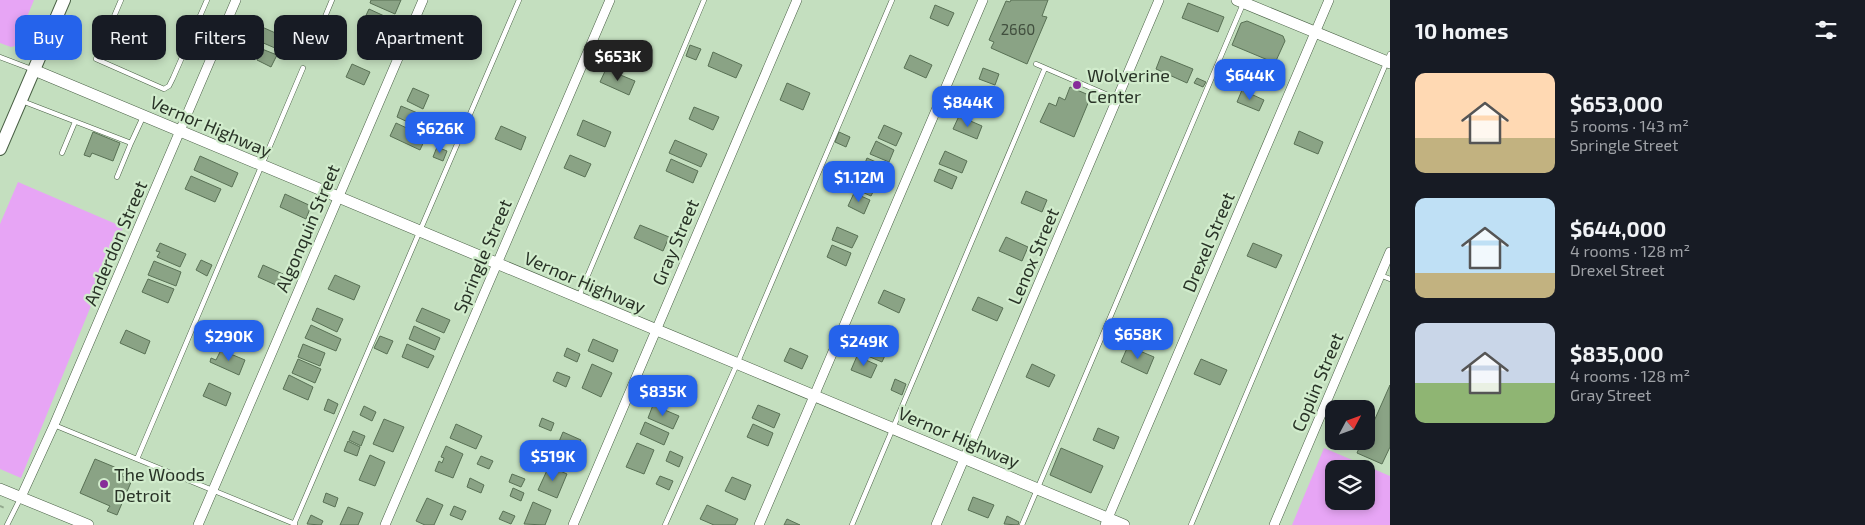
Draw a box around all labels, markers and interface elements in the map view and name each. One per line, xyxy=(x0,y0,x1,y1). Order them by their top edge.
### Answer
chip: Buy xyxy=(15,15,82,60)
chip: Rent xyxy=(92,15,166,60)
chip: Filters xyxy=(176,15,264,60)
chip: New xyxy=(274,15,347,60)
chip: Apartment xyxy=(357,15,482,60)
icon: filters xyxy=(1812,16,1840,44)
text: 10 homes xyxy=(1415,18,1508,43)
house number: 2660 xyxy=(1001,20,1035,38)
pin: $653K xyxy=(583,39,653,82)
text: $653K xyxy=(595,46,641,65)
pin: $644K xyxy=(1215,58,1285,101)
place label: Wolverine Center xyxy=(1087,64,1170,107)
text: $644K xyxy=(1225,65,1275,84)
marker: Wolverine Center xyxy=(1071,79,1083,91)
pin: $844K xyxy=(933,86,1003,128)
street label: Vernor Highway xyxy=(147,91,276,162)
text: $653,000 xyxy=(1570,91,1663,116)
text: $844K xyxy=(943,92,993,111)
icon: home xyxy=(1455,93,1515,153)
pin: $626K xyxy=(405,112,475,154)
text: 5 rooms · 143 m² xyxy=(1570,116,1689,135)
text: $626K xyxy=(416,118,464,137)
text: Springle Street xyxy=(1570,135,1678,154)
pin: $1.12M xyxy=(818,160,900,203)
street label: Algonquin Street xyxy=(270,161,344,295)
text: $1.12M xyxy=(834,167,884,186)
street label: Anderdon Street xyxy=(79,177,151,309)
street label: Drexel Street xyxy=(1177,189,1239,295)
street label: Gray Street xyxy=(647,195,703,288)
street label: Springle Street xyxy=(448,196,516,316)
street label: Lenox Street xyxy=(1003,204,1063,308)
text: $644,000 xyxy=(1570,216,1666,241)
icon: home xyxy=(1455,218,1515,278)
text: 4 rooms · 128 m² xyxy=(1570,241,1690,260)
street label: Vernor Highway xyxy=(521,247,650,318)
text: Drexel Street xyxy=(1570,260,1665,279)
pin: $658K xyxy=(1103,318,1173,360)
pin: $290K xyxy=(194,320,264,362)
pin: $249K xyxy=(829,324,899,367)
text: $658K xyxy=(1114,324,1162,343)
text: $290K xyxy=(205,326,253,345)
street label: Coplin Street xyxy=(1286,329,1348,435)
text: $249K xyxy=(840,331,888,350)
text: $835,000 xyxy=(1570,341,1664,366)
icon: home xyxy=(1455,343,1515,403)
text: 4 rooms · 128 m² xyxy=(1570,366,1690,385)
pin: $835K xyxy=(628,374,698,417)
text: $835K xyxy=(639,381,687,400)
text: Gray Street xyxy=(1570,385,1651,404)
north arrow xyxy=(1325,400,1375,450)
map controls xyxy=(1325,400,1375,510)
street label: Vernor Highway xyxy=(895,402,1024,473)
pin: $519K xyxy=(518,440,588,482)
text: $519K xyxy=(531,446,575,465)
button: layers xyxy=(1325,460,1375,510)
place label: The Woods Detroit xyxy=(114,463,205,506)
marker: The Woods Detroit xyxy=(98,478,110,490)

